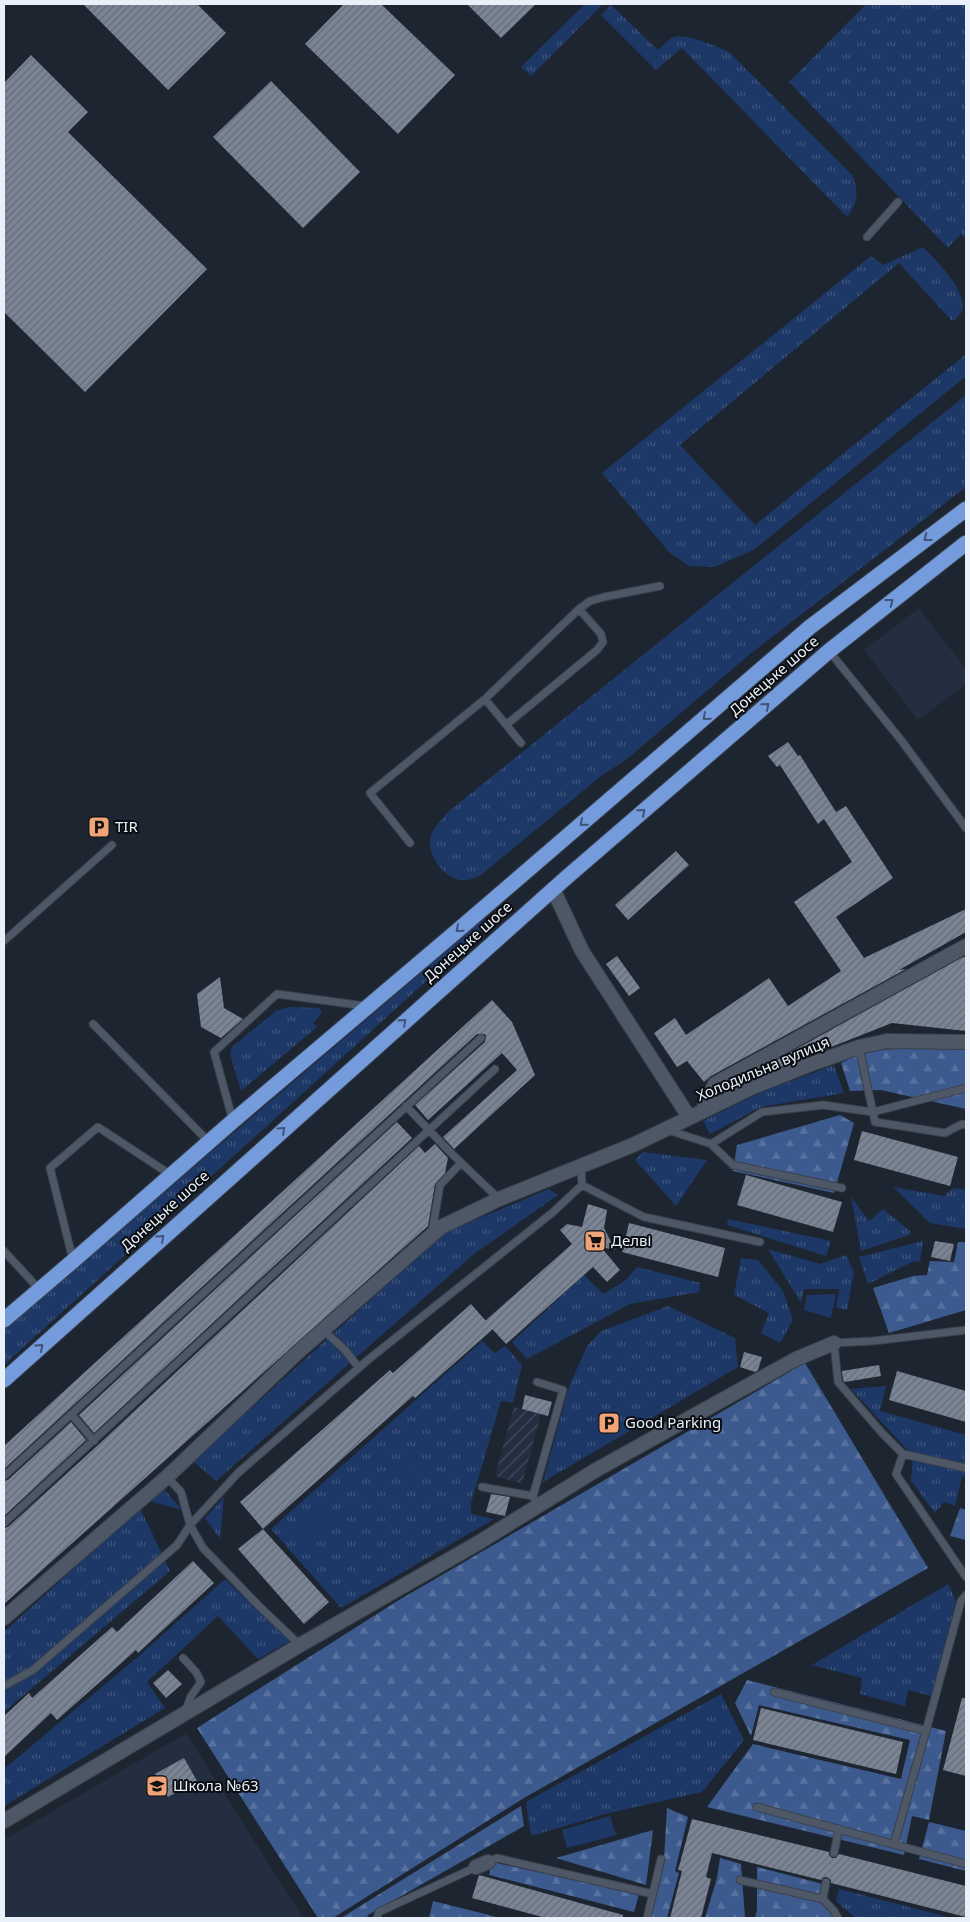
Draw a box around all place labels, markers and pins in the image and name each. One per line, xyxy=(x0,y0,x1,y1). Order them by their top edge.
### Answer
parking icon: TIR xyxy=(87,815,111,839)
place label: TIR xyxy=(115,816,138,836)
supermarket icon: Делві xyxy=(583,1229,607,1253)
place label: Делві xyxy=(611,1230,651,1250)
parking icon: Good Parking xyxy=(597,1411,621,1435)
place label: Good Parking xyxy=(625,1412,721,1432)
school or university icon: Школа №63 xyxy=(145,1774,169,1798)
place label: Школа №63 xyxy=(173,1775,259,1795)

